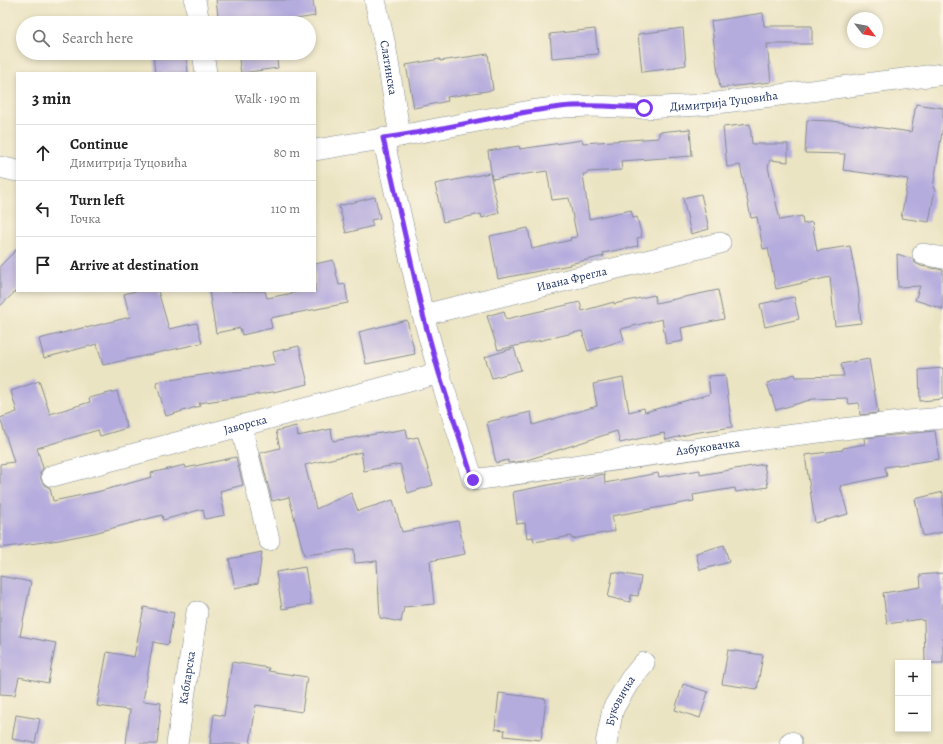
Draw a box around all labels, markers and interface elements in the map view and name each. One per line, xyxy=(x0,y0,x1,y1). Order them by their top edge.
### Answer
north arrow xyxy=(847,12,883,48)
search box xyxy=(16,16,316,60)
icon: search xyxy=(30,27,52,49)
text: Search here xyxy=(62,28,133,48)
street label: Слатинска xyxy=(376,39,401,97)
text: 3 min xyxy=(32,87,71,110)
street label: Димитрија Туцовића xyxy=(670,87,779,115)
text: Walk · 190 m xyxy=(235,90,300,107)
route start xyxy=(635,99,653,117)
text: Continue xyxy=(70,134,128,154)
icon: ahead xyxy=(32,142,54,164)
text: 80 m xyxy=(273,144,300,161)
text: Димитрија Туцовића xyxy=(70,154,187,171)
text: Turn left xyxy=(70,190,125,210)
icon: left xyxy=(32,198,54,220)
text: 110 m xyxy=(271,200,300,217)
text: Гочка xyxy=(70,210,101,227)
icon: arrive xyxy=(32,254,54,276)
text: Arrive at destination xyxy=(70,255,199,275)
street label: Ивана Фрегла xyxy=(535,263,609,295)
street label: Јаворска xyxy=(222,411,269,438)
street label: Азбуковачка xyxy=(674,434,741,459)
route end xyxy=(464,471,482,489)
street label: Кабларска xyxy=(175,649,199,706)
map controls xyxy=(895,660,931,732)
button: + xyxy=(895,660,931,696)
street label: Буковичка xyxy=(602,671,639,727)
button: − xyxy=(895,696,931,732)

